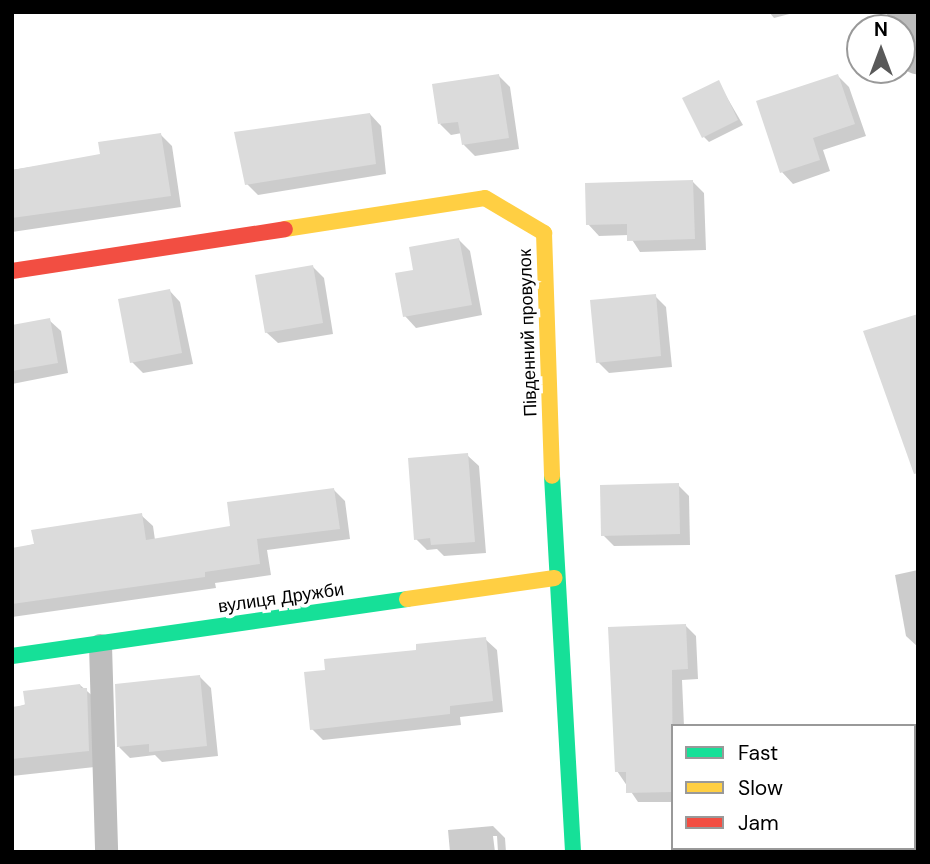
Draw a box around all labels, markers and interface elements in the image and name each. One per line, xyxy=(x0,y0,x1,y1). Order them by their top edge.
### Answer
north arrow xyxy=(846,14,916,84)
text: N xyxy=(874,17,888,42)
street label: Південний провулок xyxy=(514,249,542,417)
street label: вулиця Дружби xyxy=(217,578,345,618)
legend xyxy=(671,724,916,850)
text: Fast xyxy=(738,739,778,767)
text: Slow xyxy=(738,774,783,802)
text: Jam xyxy=(738,809,779,837)

